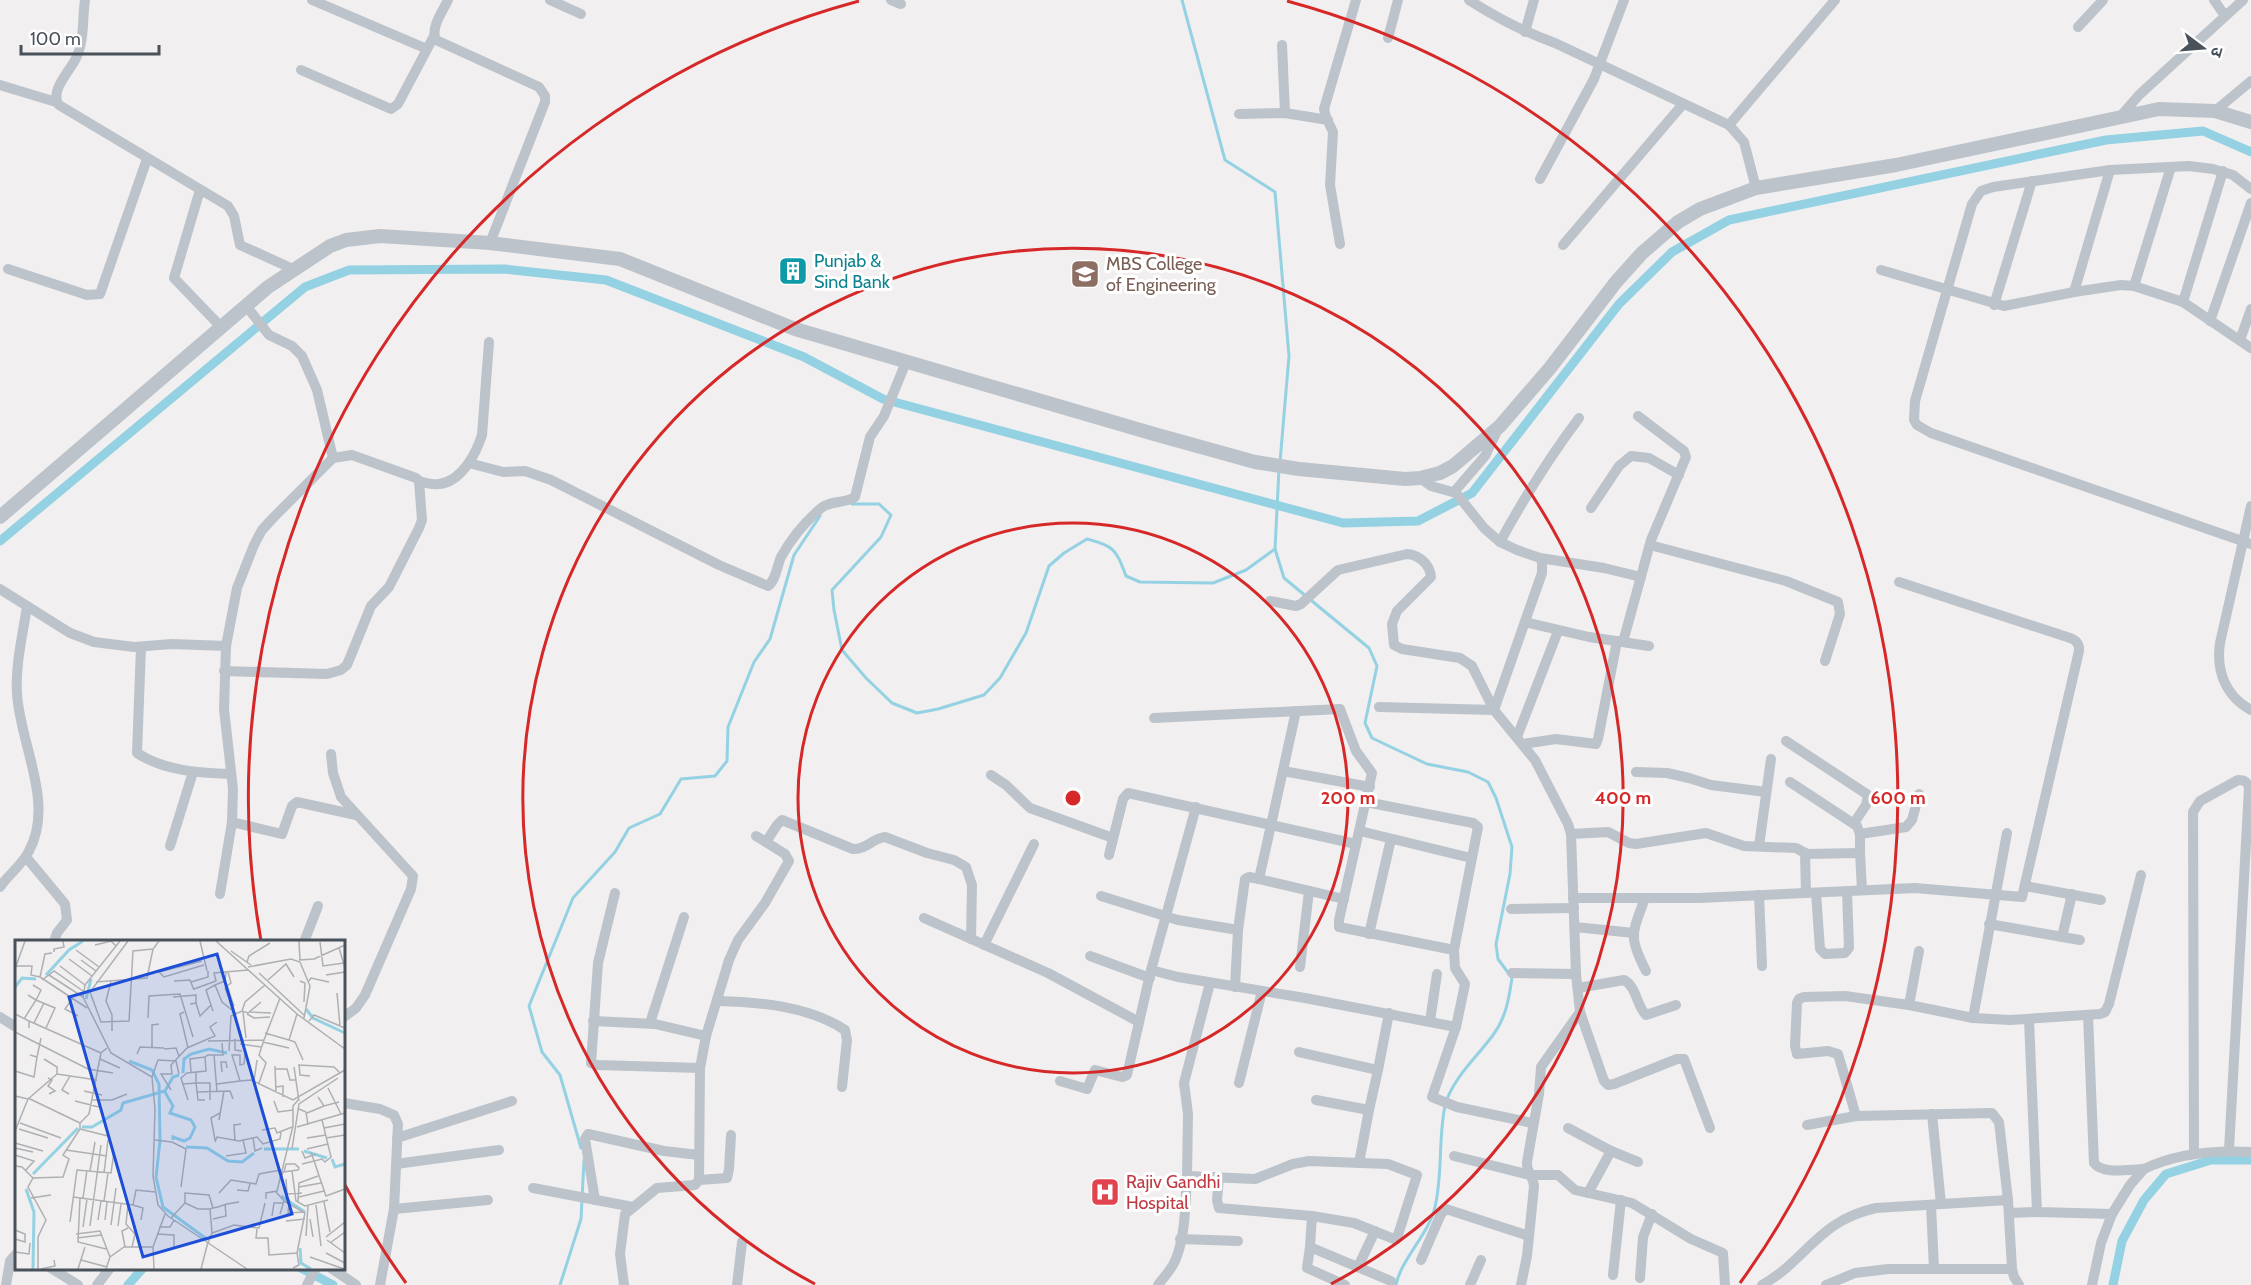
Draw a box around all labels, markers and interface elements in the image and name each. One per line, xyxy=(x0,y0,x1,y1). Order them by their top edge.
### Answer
scale bar xyxy=(21,18,159,56)
north arrow xyxy=(2173,18,2233,78)
text: 100 m xyxy=(30,28,81,50)
text: उ xyxy=(2206,45,2227,60)
place label: Punjab & Sind Bank xyxy=(814,250,891,293)
place label: MBS College of Engineering xyxy=(1106,253,1217,296)
building icon: Punjab & Sind Bank xyxy=(777,255,809,287)
school or university icon: MBS College of Engineering xyxy=(1069,258,1101,290)
text: 200 m xyxy=(1321,787,1375,809)
text: 400 m xyxy=(1595,787,1651,809)
text: 600 m xyxy=(1870,787,1926,809)
centre of rings xyxy=(1063,788,1083,808)
inset map xyxy=(15,940,345,1270)
place label: Rajiv Gandhi Hospital xyxy=(1126,1171,1220,1214)
hospital icon: Rajiv Gandhi Hospital xyxy=(1089,1176,1121,1208)

